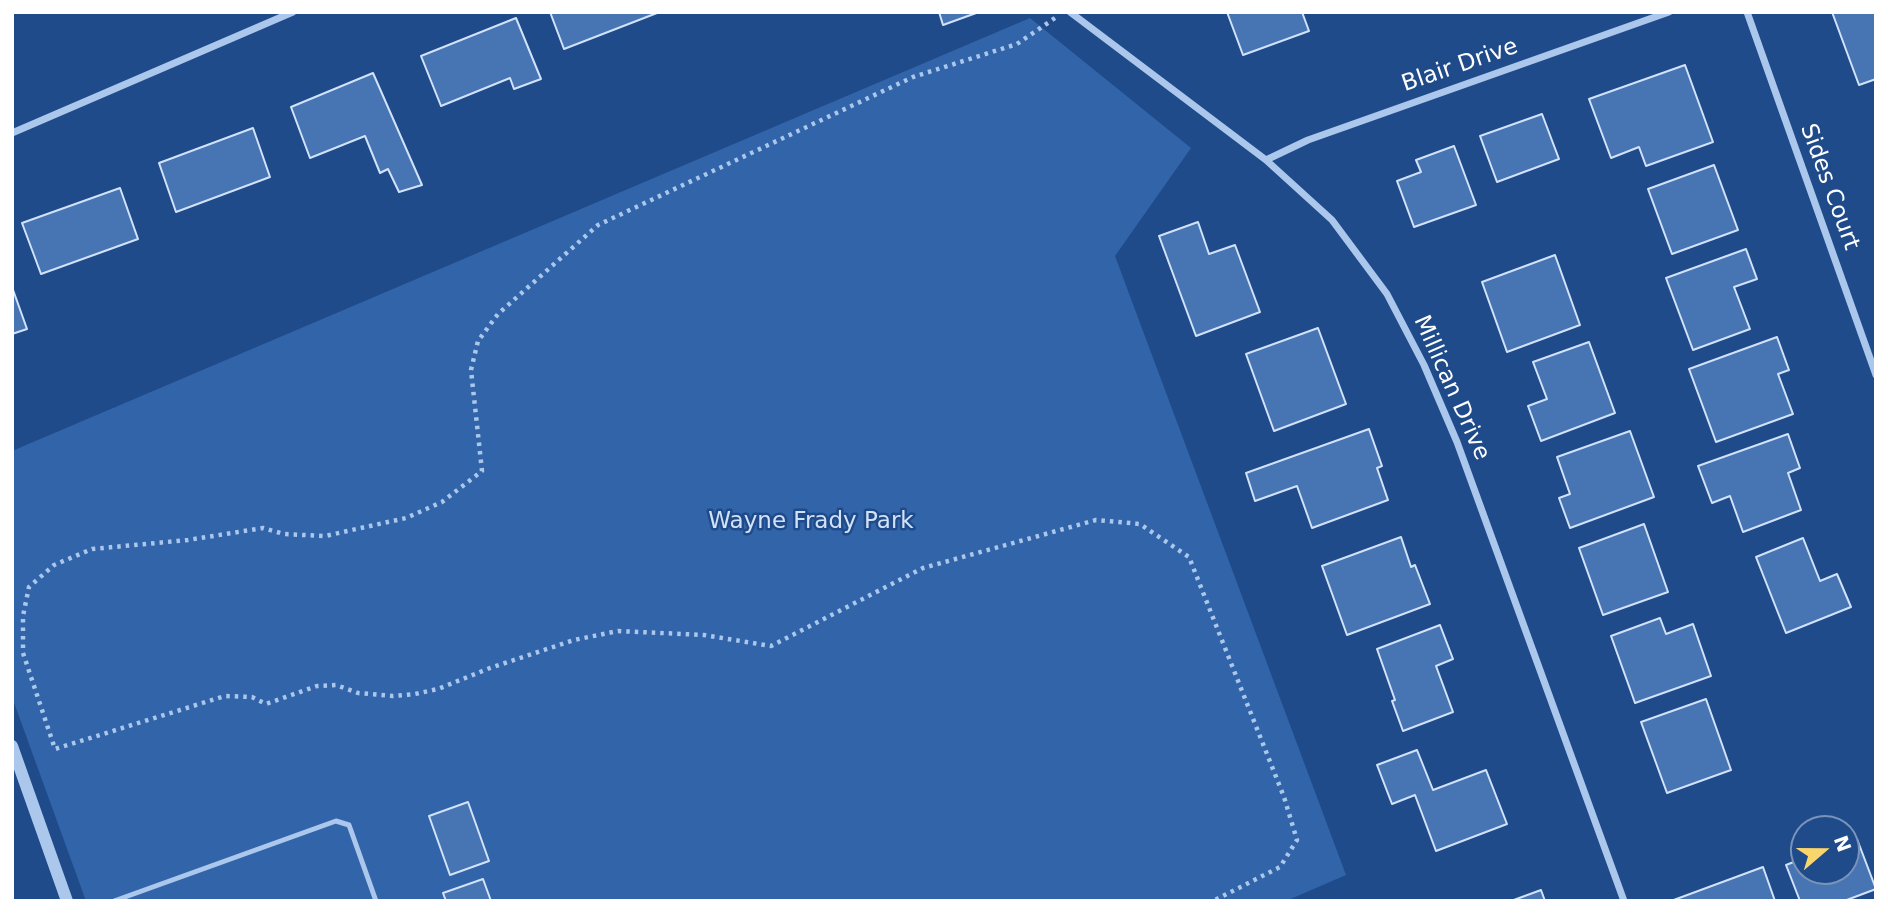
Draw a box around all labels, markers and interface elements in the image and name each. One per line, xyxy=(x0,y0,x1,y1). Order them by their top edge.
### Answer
street label: Blair Drive xyxy=(1398,33,1522,99)
street label: Sides Court xyxy=(1793,120,1865,254)
street label: Millican Drive xyxy=(1407,311,1495,465)
park label: Wayne Frady Park xyxy=(708,508,914,536)
north arrow xyxy=(1790,815,1860,885)
text: N xyxy=(1830,832,1856,855)

